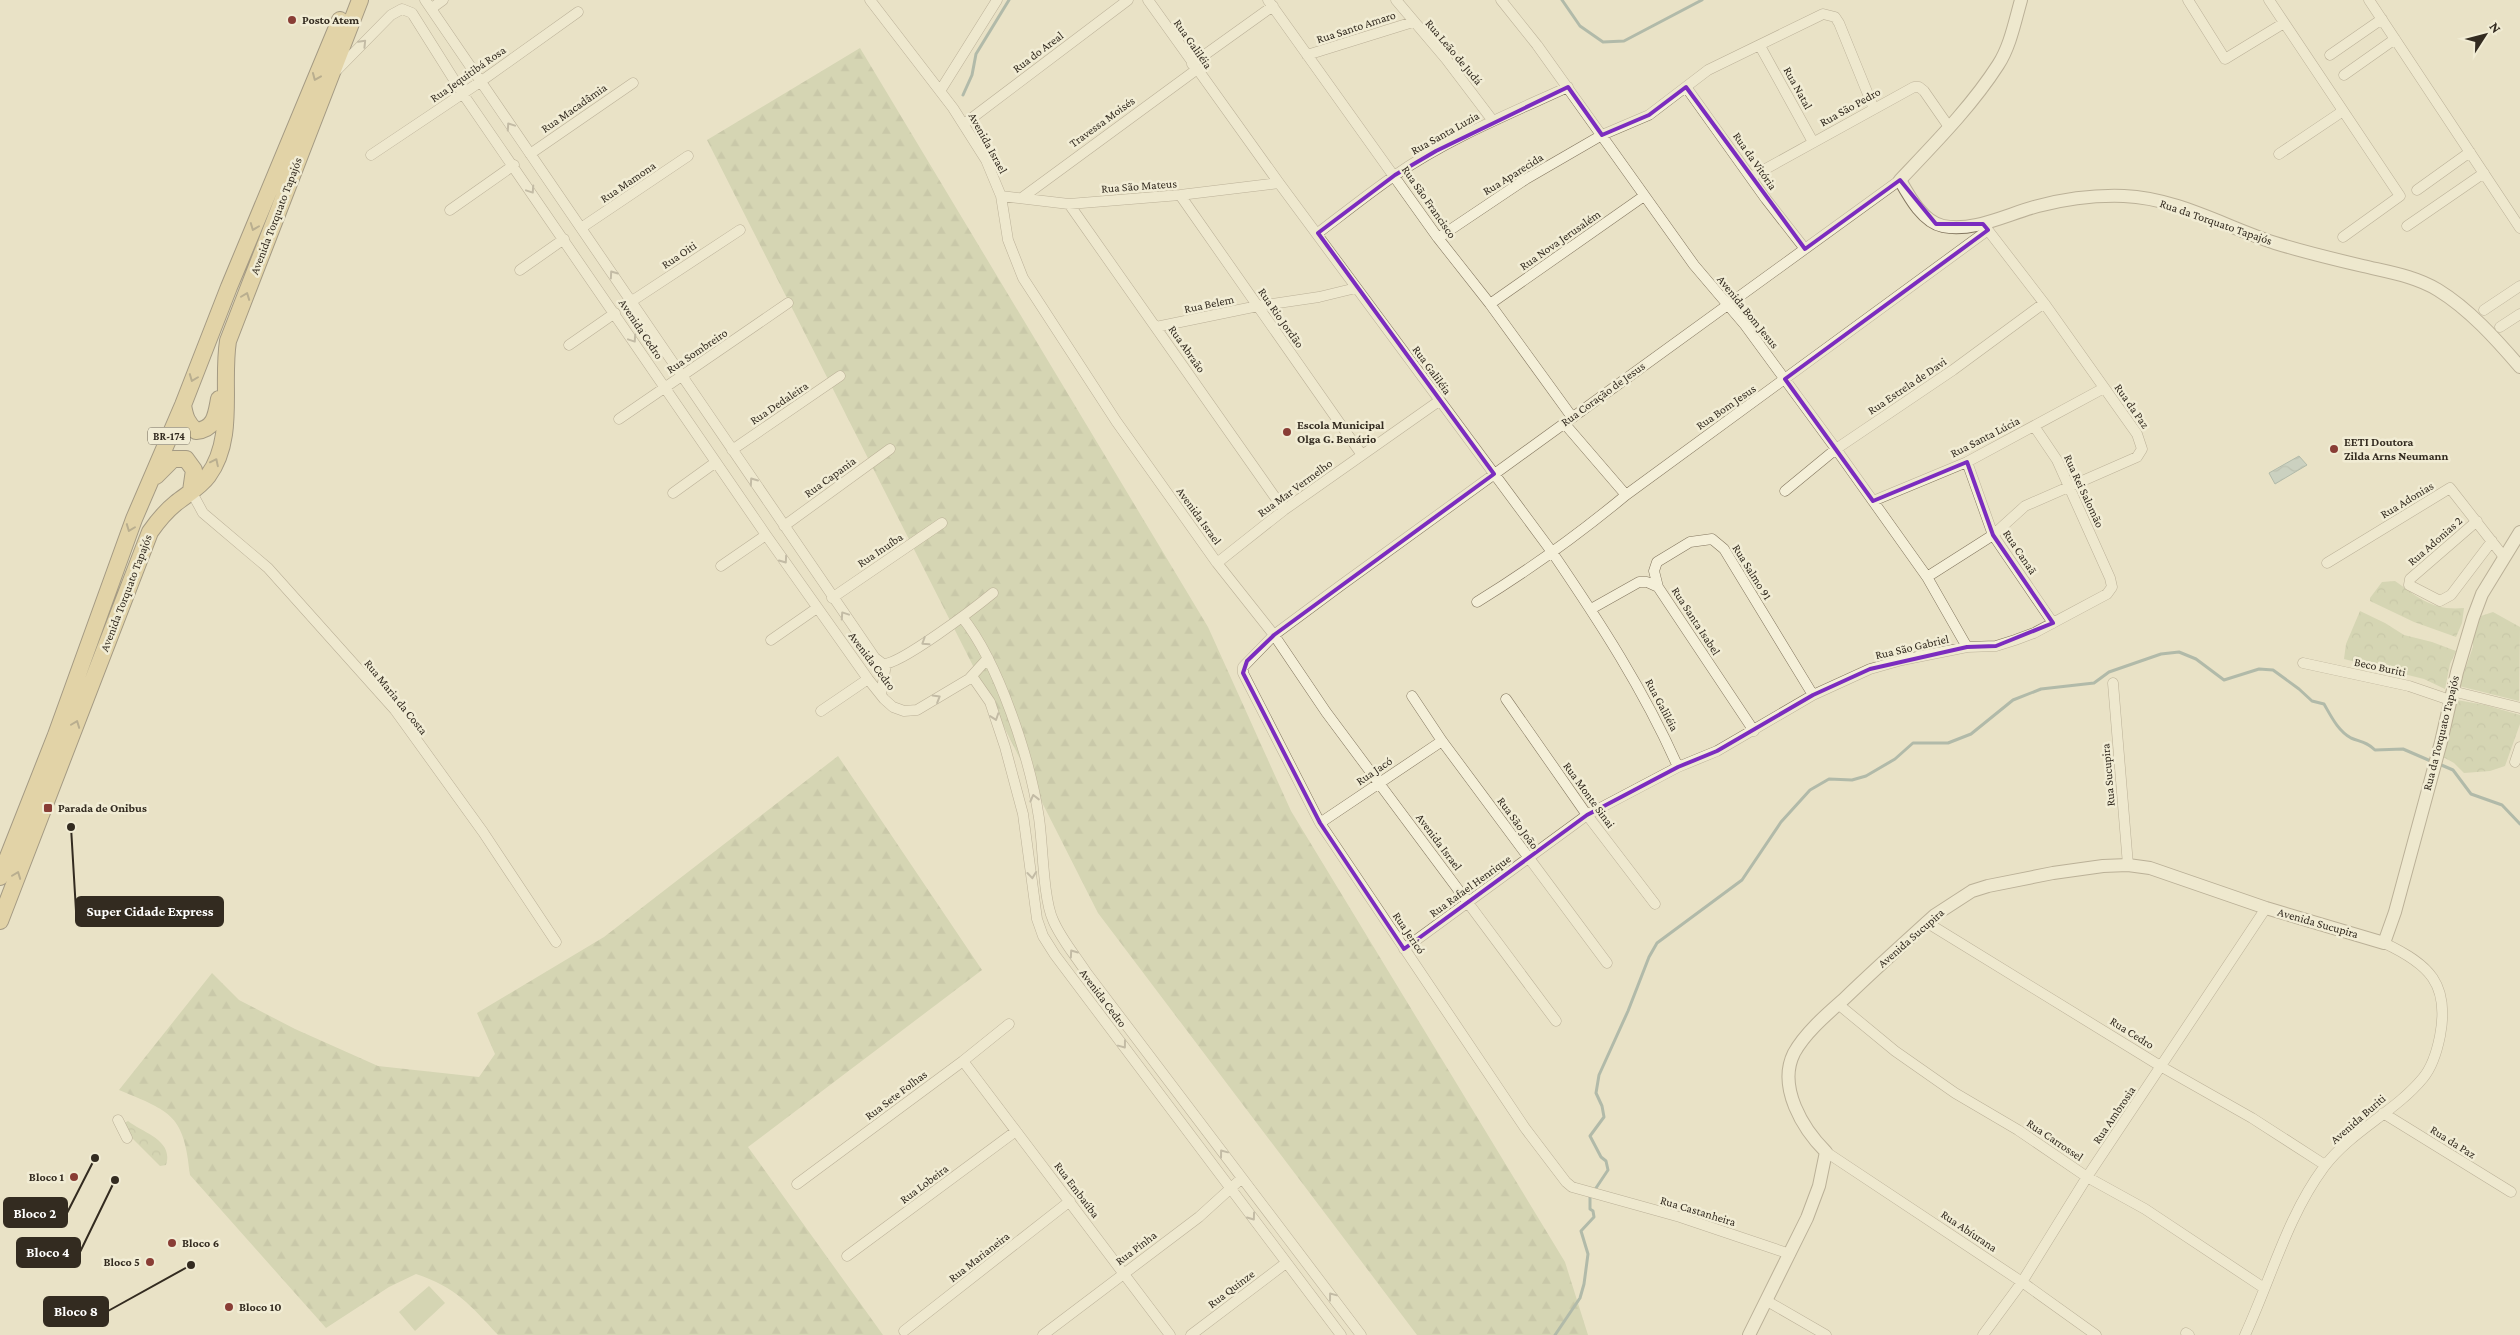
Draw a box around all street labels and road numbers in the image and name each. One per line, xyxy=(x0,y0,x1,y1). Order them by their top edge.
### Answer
street label: Rua Santo Amaro xyxy=(1315,8,1397,46)
street label: Rua Leão de Judá xyxy=(1422,16,1486,88)
street label: Rua Galiléia xyxy=(1171,17,1215,72)
street label: Rua do Areal xyxy=(1010,28,1066,76)
street label: Rua Jequitibá Rosa xyxy=(428,43,509,105)
street label: Rua Natal xyxy=(1781,64,1815,112)
street label: Rua Macadâmia xyxy=(538,80,610,136)
street label: Rua São Pedro xyxy=(1817,85,1883,129)
street label: Travessa Moisés xyxy=(1066,93,1138,151)
street label: Rua Santa Luzia xyxy=(1408,108,1482,158)
street label: Avenida Israel xyxy=(966,110,1010,176)
street label: Rua da Vitória xyxy=(1730,129,1780,193)
street label: Rua Aparecida xyxy=(1480,150,1546,198)
street label: Avenida Torquato Tapajós xyxy=(247,155,305,276)
street label: Rua Mamona xyxy=(598,158,659,206)
street label: Rua São Francisco xyxy=(1399,163,1459,241)
street label: Rua São Mateus xyxy=(1101,176,1178,196)
street label: Rua da Torquato Tapajós xyxy=(2158,196,2274,248)
street label: Rua Nova Jerusalém xyxy=(1517,207,1603,273)
street label: Rua Oiti xyxy=(659,238,699,272)
street label: Avenida Bom Jesus xyxy=(1714,273,1782,352)
street label: Rua Rio Jordão xyxy=(1255,285,1307,351)
street label: Rua Belem xyxy=(1183,292,1236,316)
street label: Avenida Cedro xyxy=(616,296,666,362)
street label: Rua Abraão xyxy=(1166,323,1208,375)
street label: Rua Sombreiro xyxy=(664,325,730,376)
street label: Rua Galiléia xyxy=(1410,343,1455,398)
street label: Rua Estrela de Davi xyxy=(1865,354,1949,418)
street label: Rua Coração de Jesus xyxy=(1558,359,1648,429)
street label: Rua Dedaleira xyxy=(747,378,811,428)
street label: Rua Bom Jesus xyxy=(1693,381,1759,433)
street label: Rua da Paz xyxy=(2112,381,2152,431)
street label: Rua Santa Lúcia xyxy=(1948,413,2022,460)
road number: BR-174 xyxy=(148,428,190,444)
street label: Rua Rei Salomão xyxy=(2061,452,2107,530)
street label: Rua Capania xyxy=(802,453,859,500)
street label: Rua Mar Vermelho xyxy=(1255,456,1335,520)
street label: Rua Adonias xyxy=(2378,479,2436,521)
street label: Avenida Israel xyxy=(1174,485,1224,547)
street label: Rua Adonias 2 xyxy=(2405,513,2465,568)
street label: Rua Canaã xyxy=(2000,527,2040,577)
street label: Rua Inuíba xyxy=(855,529,906,570)
street label: Avenida Torquato Tapajós xyxy=(97,532,155,653)
street label: Rua Salmo 91 xyxy=(1729,542,1775,602)
street label: Rua Santa Isabel xyxy=(1669,584,1723,658)
street label: Avenida Cedro xyxy=(845,629,899,693)
street label: Rua São Gabriel xyxy=(1874,632,1950,662)
street label: Beco Buriti xyxy=(2353,655,2407,679)
street label: Rua Maria da Costa xyxy=(361,657,431,738)
street label: Rua da Torquato Tapajós xyxy=(2420,674,2462,792)
street label: Rua Galiléia xyxy=(1642,676,1682,734)
street label: Rua Sucupira xyxy=(2098,743,2118,807)
street label: Rua Jacó xyxy=(1353,754,1395,788)
street label: Rua Monte Sinai xyxy=(1560,759,1618,831)
street label: Rua São João xyxy=(1494,794,1542,852)
street label: Avenida Israel xyxy=(1413,811,1465,873)
street label: Rua Rafael Henrique xyxy=(1427,852,1513,920)
street label: Avenida Sucupira xyxy=(1875,905,1947,971)
street label: Avenida Sucupira xyxy=(2276,905,2360,941)
street label: Rua Jericó xyxy=(1390,909,1428,957)
street label: Avenida Cedro xyxy=(1076,966,1130,1030)
street label: Rua Cedro xyxy=(2107,1014,2157,1052)
street label: Rua Sete Folhas xyxy=(862,1067,930,1123)
street label: Rua Ambrosia xyxy=(2090,1083,2139,1147)
street label: Avenida Buriti xyxy=(2328,1091,2388,1147)
street label: Rua Carrossel xyxy=(2024,1116,2086,1164)
street label: Rua da Paz xyxy=(2428,1122,2478,1162)
street label: Rua Embaúba xyxy=(1051,1159,1103,1221)
street label: Rua Lobeira xyxy=(897,1161,951,1207)
street label: Rua Castanheira xyxy=(1659,1193,1738,1229)
street label: Rua Abíurana xyxy=(1938,1207,2000,1255)
street label: Rua Pinha xyxy=(1113,1228,1160,1268)
street label: Rua Marianeira xyxy=(946,1229,1013,1285)
street label: Rua Quinze xyxy=(1205,1267,1257,1311)

